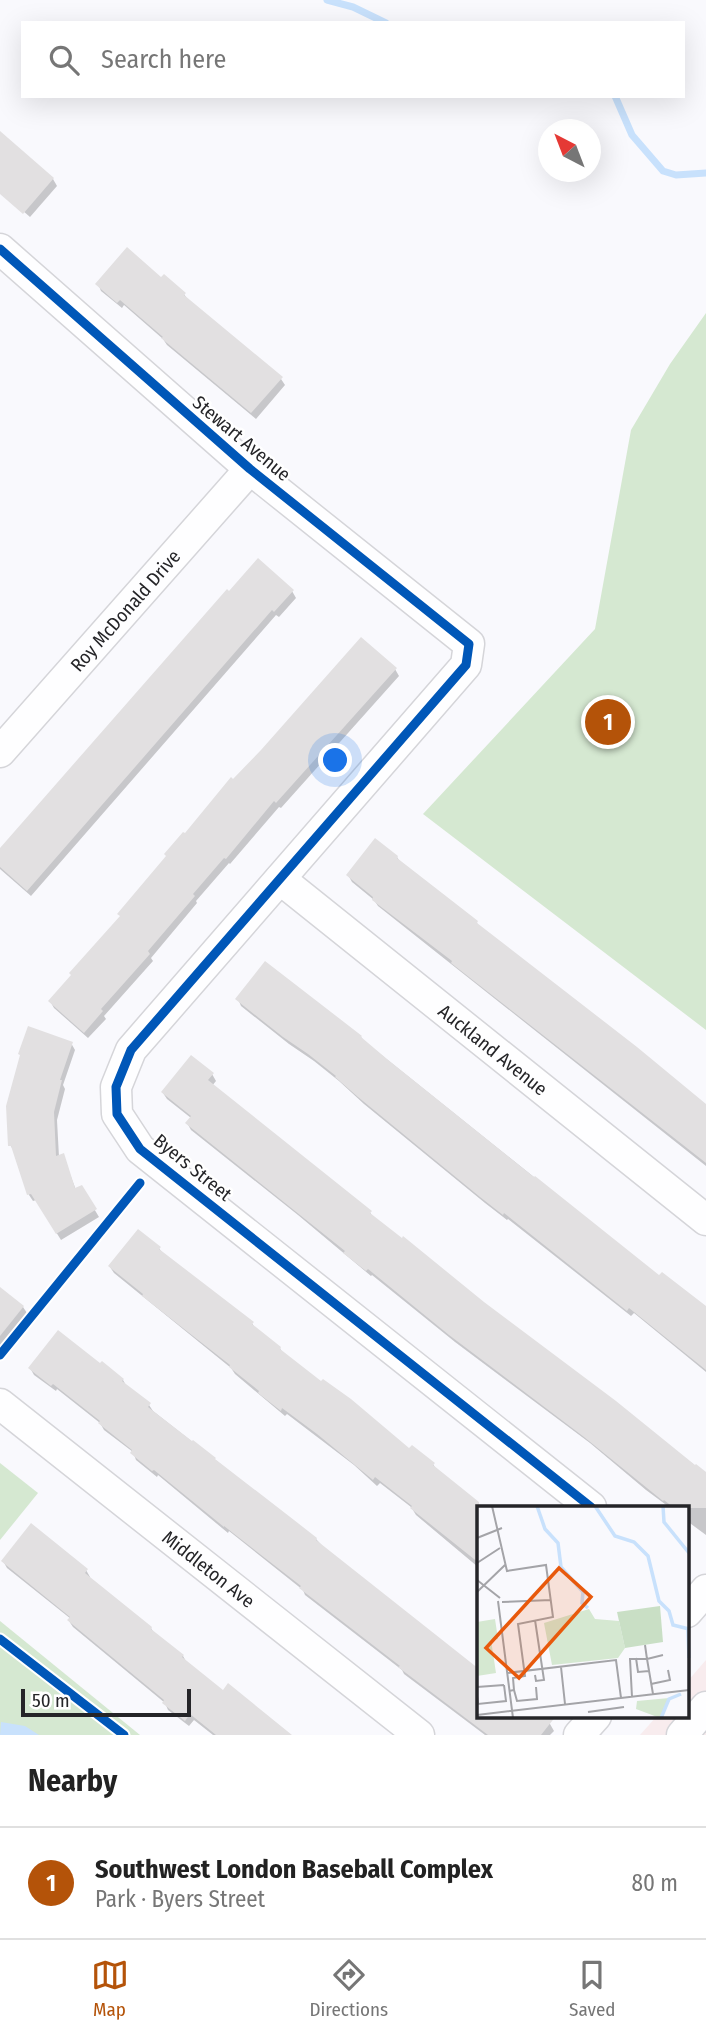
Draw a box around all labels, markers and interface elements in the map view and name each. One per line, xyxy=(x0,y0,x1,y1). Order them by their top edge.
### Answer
search box xyxy=(21,21,685,98)
icon: search xyxy=(45,41,83,79)
text: Search here xyxy=(101,44,226,75)
north arrow xyxy=(538,119,601,182)
street label: Stewart Avenue xyxy=(188,391,295,486)
street label: Roy McDonald Drive xyxy=(66,545,185,676)
pin: 1 xyxy=(585,696,631,748)
your location xyxy=(318,743,352,777)
street label: Auckland Avenue xyxy=(434,999,552,1101)
street label: Byers Street xyxy=(149,1129,237,1206)
inset map xyxy=(477,1506,688,1717)
street label: Middleton Ave xyxy=(158,1526,259,1613)
scale bar xyxy=(21,1686,191,1718)
text: 50 m xyxy=(32,1689,70,1712)
text: Nearby xyxy=(28,1763,117,1799)
text: Southwest London Baseball Complex xyxy=(95,1854,493,1885)
text: 1 xyxy=(46,1869,56,1897)
text: 80 m xyxy=(631,1869,678,1897)
text: Park · Byers Street xyxy=(95,1885,265,1913)
tab: Map xyxy=(91,1956,129,2021)
tab: Directions xyxy=(310,1956,388,2021)
tab: Saved xyxy=(569,1956,615,2021)

